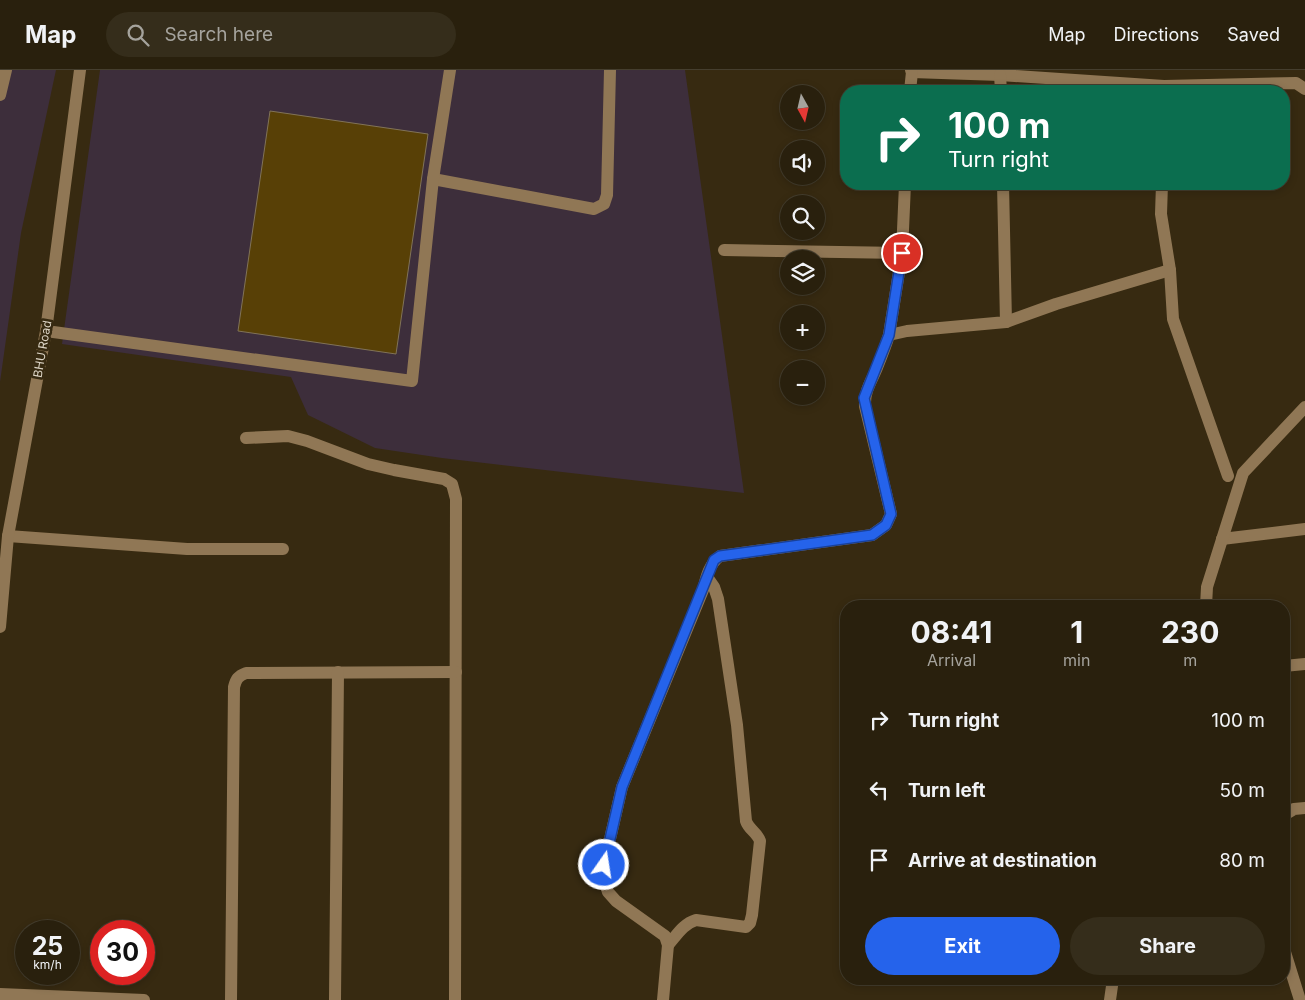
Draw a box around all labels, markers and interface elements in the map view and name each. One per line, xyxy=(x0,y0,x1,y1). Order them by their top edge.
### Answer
search box xyxy=(106,12,456,57)
text: Map xyxy=(25,20,76,49)
icon: search xyxy=(124,21,152,49)
text: Search here xyxy=(164,23,273,46)
text: Map xyxy=(1048,24,1086,45)
text: Directions xyxy=(1114,24,1199,45)
text: Saved xyxy=(1227,24,1280,45)
north arrow xyxy=(780,85,825,130)
map controls xyxy=(780,85,825,405)
text: 100 m xyxy=(948,104,1051,146)
icon: right xyxy=(865,105,930,170)
button: sound xyxy=(780,140,825,185)
text: Turn right xyxy=(948,146,1049,172)
button: search xyxy=(780,195,825,240)
pin xyxy=(881,232,923,274)
icon: arrive xyxy=(888,239,916,267)
button: layers xyxy=(780,250,825,295)
button: + xyxy=(780,305,825,350)
street label: BHU Road xyxy=(30,319,54,379)
button: − xyxy=(780,360,825,405)
text: 08:41 xyxy=(911,614,992,650)
text: 1 xyxy=(1070,614,1083,650)
text: 230 xyxy=(1161,614,1219,650)
text: Arrival xyxy=(927,650,976,670)
text: min xyxy=(1063,650,1090,670)
text: m xyxy=(1183,650,1197,670)
icon: right xyxy=(865,706,893,734)
text: Turn right xyxy=(908,709,999,732)
text: 100 m xyxy=(1211,709,1265,732)
icon: left xyxy=(865,776,893,804)
text: Turn left xyxy=(908,779,986,802)
text: 50 m xyxy=(1219,779,1265,802)
position arrow xyxy=(577,838,629,890)
icon: arrive xyxy=(865,846,893,874)
text: Arrive at destination xyxy=(908,849,1097,872)
text: 80 m xyxy=(1219,849,1265,872)
button: Exit xyxy=(865,917,1060,975)
button: Share xyxy=(1070,917,1265,975)
speed limit sign: 30 xyxy=(90,920,155,985)
text: 25 xyxy=(32,931,63,961)
text: km/h xyxy=(33,957,62,972)

